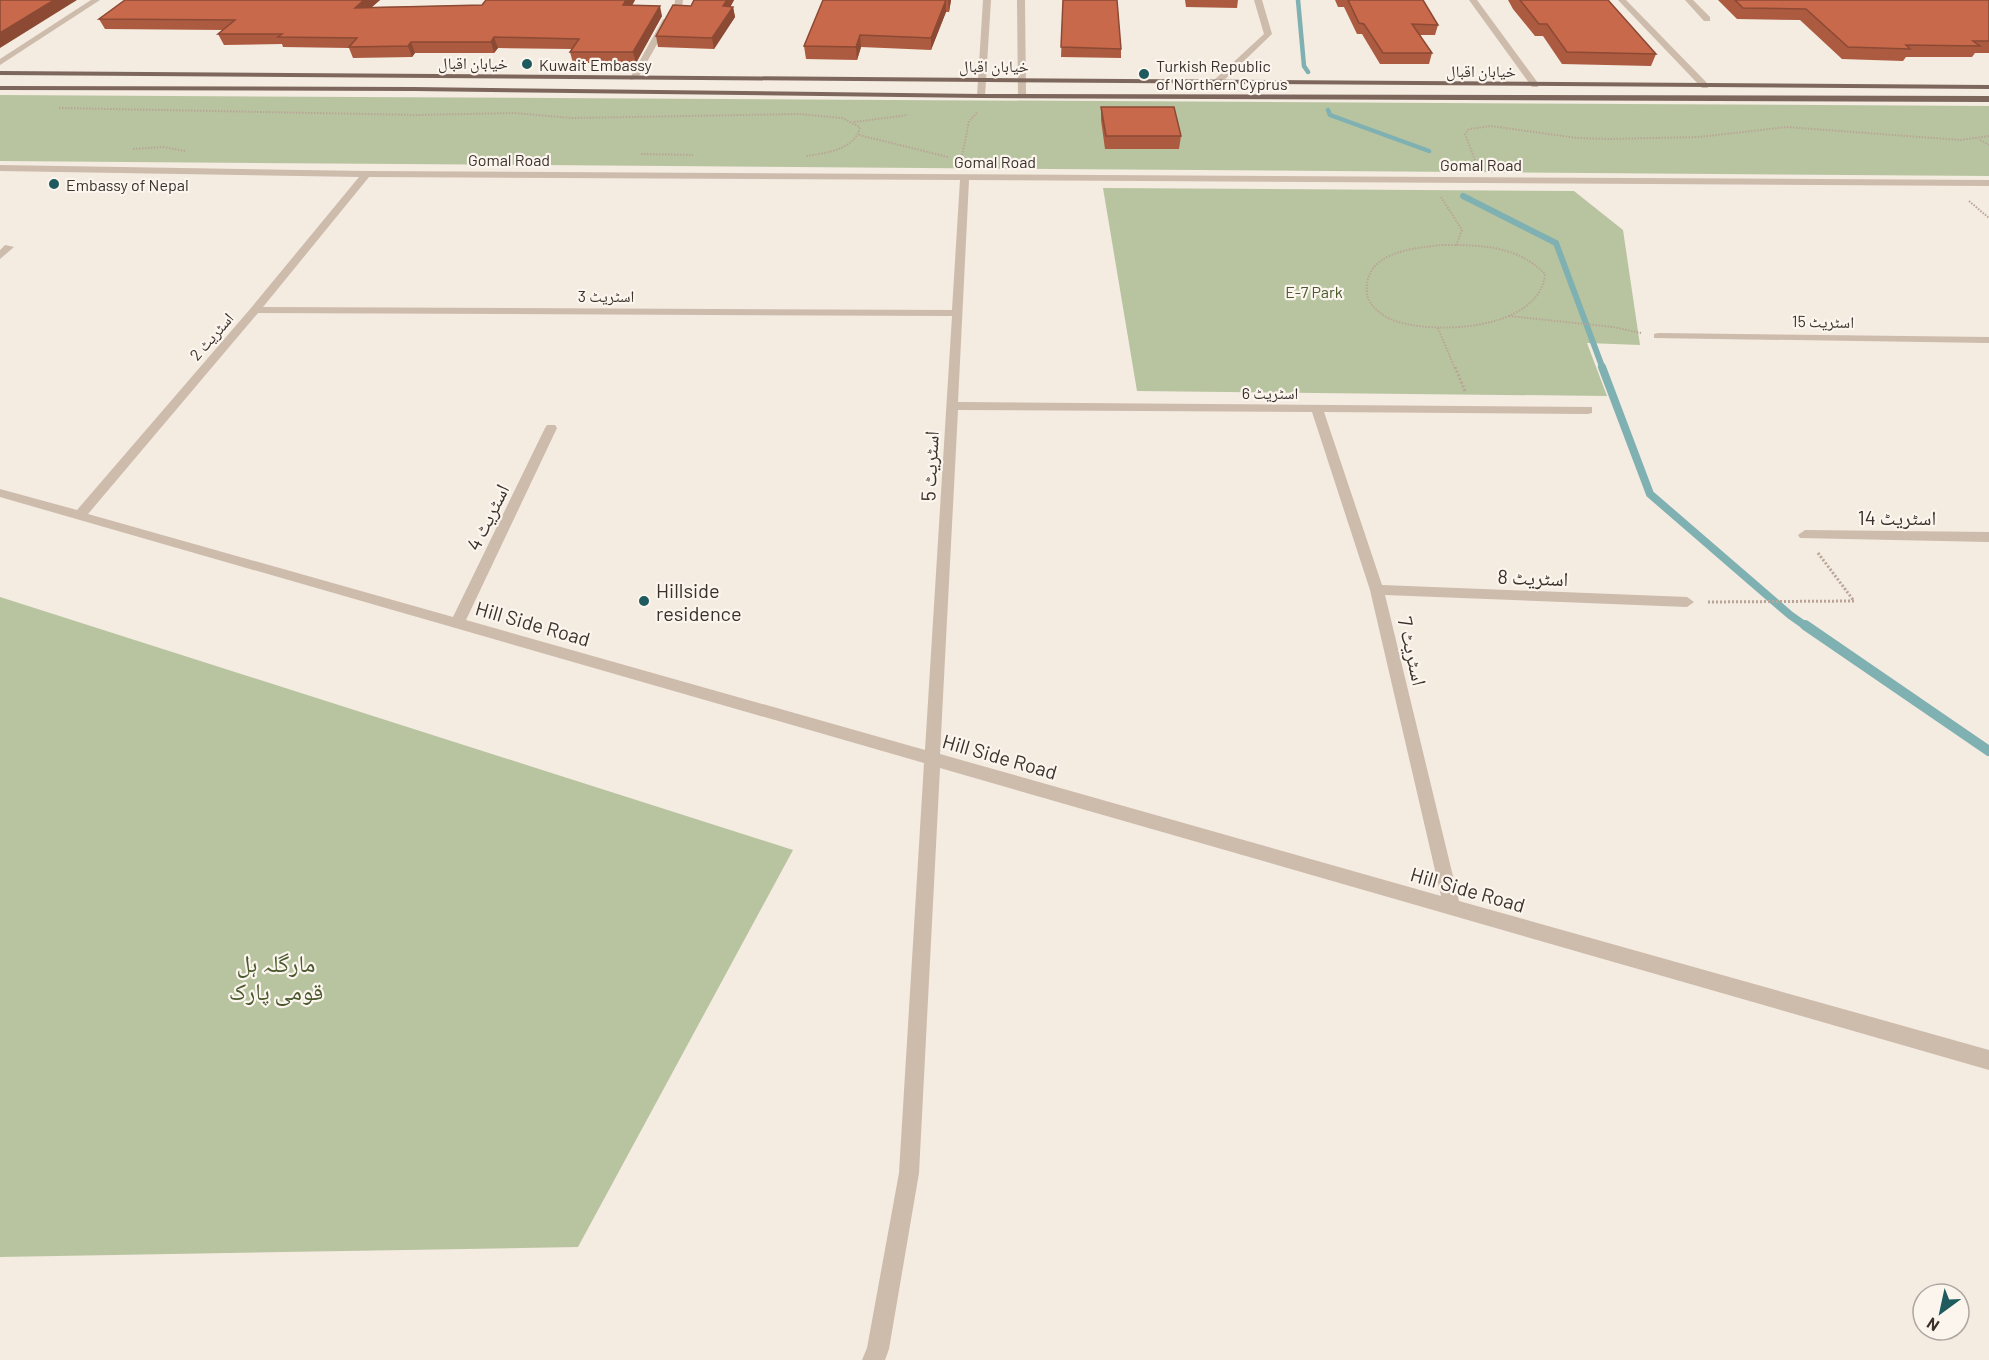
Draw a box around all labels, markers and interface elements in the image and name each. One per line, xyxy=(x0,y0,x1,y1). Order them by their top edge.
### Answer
street label: خیابان اقبال xyxy=(438,53,508,74)
place label: Kuwait Embassy xyxy=(539,55,652,74)
street label: خیابان اقبال xyxy=(959,56,1029,77)
place label: Turkish Republic of Northern Cyprus xyxy=(1156,56,1288,93)
marker: Kuwait Embassy xyxy=(520,57,534,71)
street label: خیابان اقبال xyxy=(1446,61,1516,82)
marker: Turkish Republic of Northern Cyprus xyxy=(1137,67,1151,81)
street label: Gomal Road xyxy=(468,150,550,169)
street label: Gomal Road xyxy=(954,152,1036,171)
street label: Gomal Road xyxy=(1440,155,1522,174)
place label: Embassy of Nepal xyxy=(66,175,189,194)
marker: Embassy of Nepal xyxy=(47,177,61,191)
park label: E-7 Park xyxy=(1285,282,1343,301)
street label: اسٹریٹ 3 xyxy=(578,286,634,306)
street label: اسٹریٹ 2 xyxy=(185,308,238,364)
street label: اسٹریٹ 15 xyxy=(1792,311,1854,332)
street label: اسٹریٹ 6 xyxy=(1242,383,1298,403)
street label: اسٹریٹ 5 xyxy=(915,430,943,502)
street label: اسٹریٹ 4 xyxy=(461,480,514,555)
street label: اسٹریٹ 14 xyxy=(1858,505,1936,529)
street label: اسٹریٹ 8 xyxy=(1497,564,1569,591)
place label: Hillside residence xyxy=(656,578,742,625)
marker: Hillside residence xyxy=(637,594,651,608)
street label: Hill Side Road xyxy=(473,595,593,651)
street label: اسٹریٹ 7 xyxy=(1393,614,1433,688)
street label: Hill Side Road xyxy=(940,728,1060,784)
street label: Hill Side Road xyxy=(1408,861,1528,917)
park label: مارگلہ ہل قومی پارک xyxy=(229,948,323,1006)
north arrow xyxy=(1911,1282,1971,1342)
text: N xyxy=(1923,1314,1942,1336)

